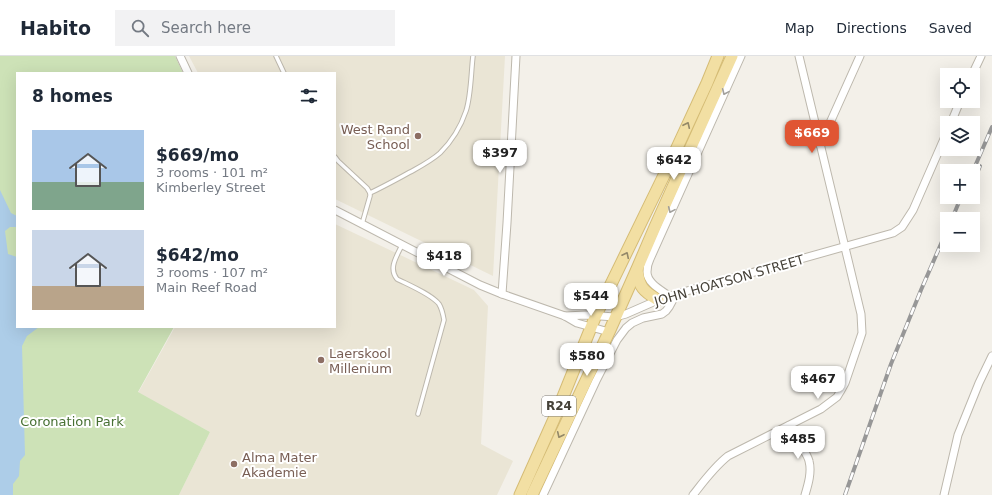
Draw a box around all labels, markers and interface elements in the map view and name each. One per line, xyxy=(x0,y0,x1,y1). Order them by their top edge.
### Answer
search box xyxy=(115,10,395,46)
text: Habito xyxy=(20,17,91,39)
icon: search xyxy=(129,17,151,39)
text: Search here xyxy=(161,19,251,37)
text: Map xyxy=(785,20,814,36)
text: Directions xyxy=(836,20,907,36)
text: Saved xyxy=(929,20,972,36)
map controls xyxy=(940,68,980,252)
button: locate xyxy=(940,68,980,108)
icon: filters xyxy=(298,85,320,107)
text: 8 homes xyxy=(32,86,113,106)
one-way arrow xyxy=(722,87,730,95)
button: layers xyxy=(940,116,980,156)
pin: $669 xyxy=(788,120,836,154)
one-way arrow xyxy=(683,121,691,128)
place label: West Rand School xyxy=(341,122,410,152)
text: $669 xyxy=(794,125,830,140)
marker: West Rand School xyxy=(413,131,423,141)
pin: $397 xyxy=(476,140,524,174)
text: $669/mo xyxy=(156,145,239,165)
text: $397 xyxy=(482,145,518,160)
icon: home xyxy=(64,146,112,194)
pin: $642 xyxy=(650,147,698,181)
text: $642 xyxy=(656,152,692,167)
button: + xyxy=(940,164,980,204)
text: 3 rooms · 101 m² xyxy=(156,165,268,180)
text: Kimberley Street xyxy=(156,180,265,195)
one-way arrow xyxy=(668,206,676,213)
button: − xyxy=(940,212,980,252)
pin: $418 xyxy=(420,243,468,277)
text: $642/mo xyxy=(156,245,239,265)
icon: home xyxy=(64,246,112,294)
text: $418 xyxy=(426,248,462,263)
one-way arrow xyxy=(621,251,629,259)
street label: JOHN HOATSON STREET xyxy=(651,252,806,309)
text: 3 rooms · 107 m² xyxy=(156,265,268,280)
text: Main Reef Road xyxy=(156,280,257,295)
pin: $544 xyxy=(567,283,615,317)
text: $544 xyxy=(573,288,609,303)
pin: $580 xyxy=(563,343,611,377)
place label: Laerskool Millenium xyxy=(329,346,392,376)
text: $580 xyxy=(569,348,605,363)
marker: Laerskool Millenium xyxy=(316,355,326,365)
pin: $467 xyxy=(794,366,842,400)
text: $467 xyxy=(800,371,836,386)
road number: R24 xyxy=(542,396,576,416)
park label: Coronation Park xyxy=(20,414,124,429)
pin: $485 xyxy=(774,426,822,460)
one-way arrow xyxy=(557,431,565,439)
text: $485 xyxy=(780,431,816,446)
place label: Alma Mater Akademie xyxy=(242,450,318,480)
marker: Alma Mater Akademie xyxy=(229,459,239,469)

